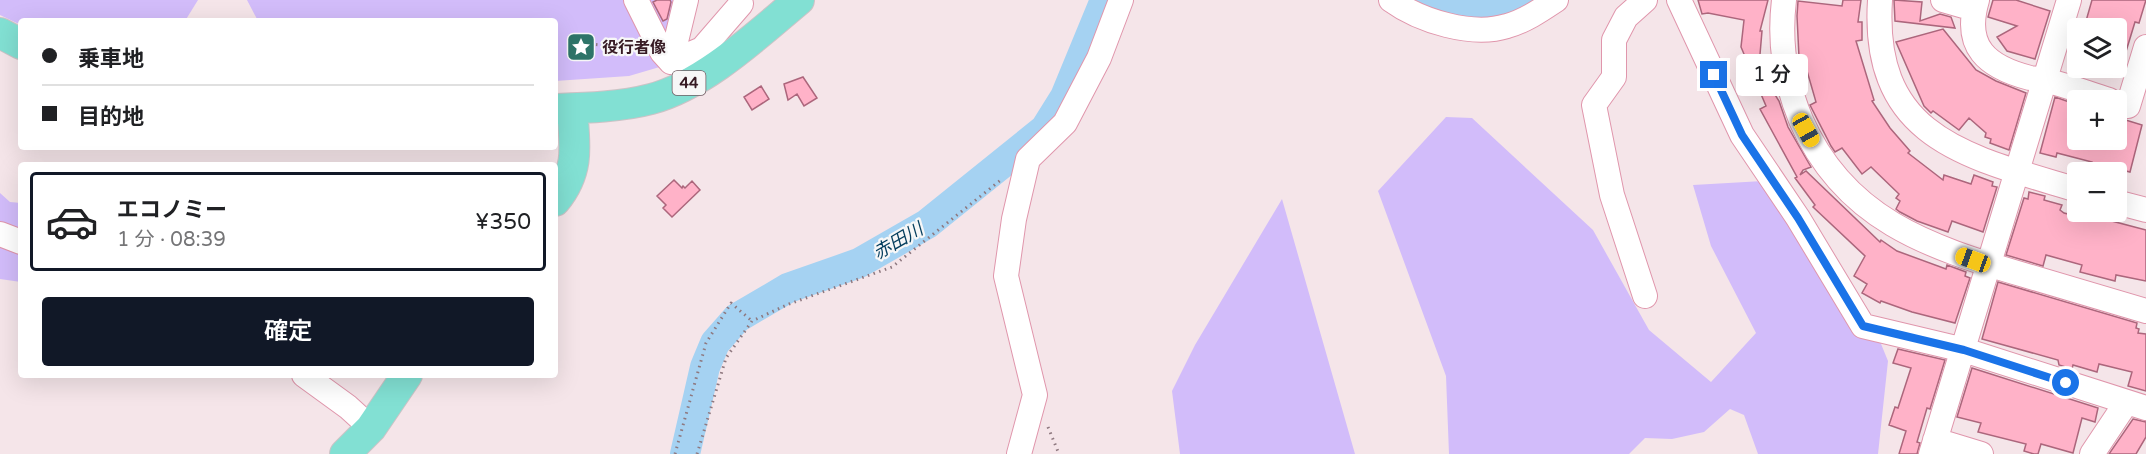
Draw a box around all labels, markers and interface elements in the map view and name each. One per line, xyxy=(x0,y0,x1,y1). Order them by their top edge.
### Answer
map controls xyxy=(2067,18,2127,222)
button: layers xyxy=(2067,18,2127,78)
place icon: 役行者像 xyxy=(565,31,597,63)
place label: 役行者像 xyxy=(602,38,666,58)
text: 乗車地 xyxy=(78,46,144,72)
callout: 1 分 xyxy=(1735,54,1807,96)
route end xyxy=(1700,61,1727,88)
text: 1 分 xyxy=(1753,63,1791,87)
road number: 44 xyxy=(672,71,706,95)
button: + xyxy=(2067,90,2127,150)
text: 目的地 xyxy=(78,104,144,130)
car xyxy=(1789,110,1823,150)
button: − xyxy=(2067,162,2127,222)
icon: car xyxy=(45,195,99,249)
text: エコノミー xyxy=(117,197,227,223)
text: ¥350 xyxy=(475,209,531,235)
water label: 赤田川 xyxy=(869,217,929,264)
text: 1 分 · 08:39 xyxy=(117,228,226,252)
car xyxy=(1953,245,1993,275)
button: 確定 xyxy=(42,297,534,366)
route start xyxy=(2052,369,2079,396)

